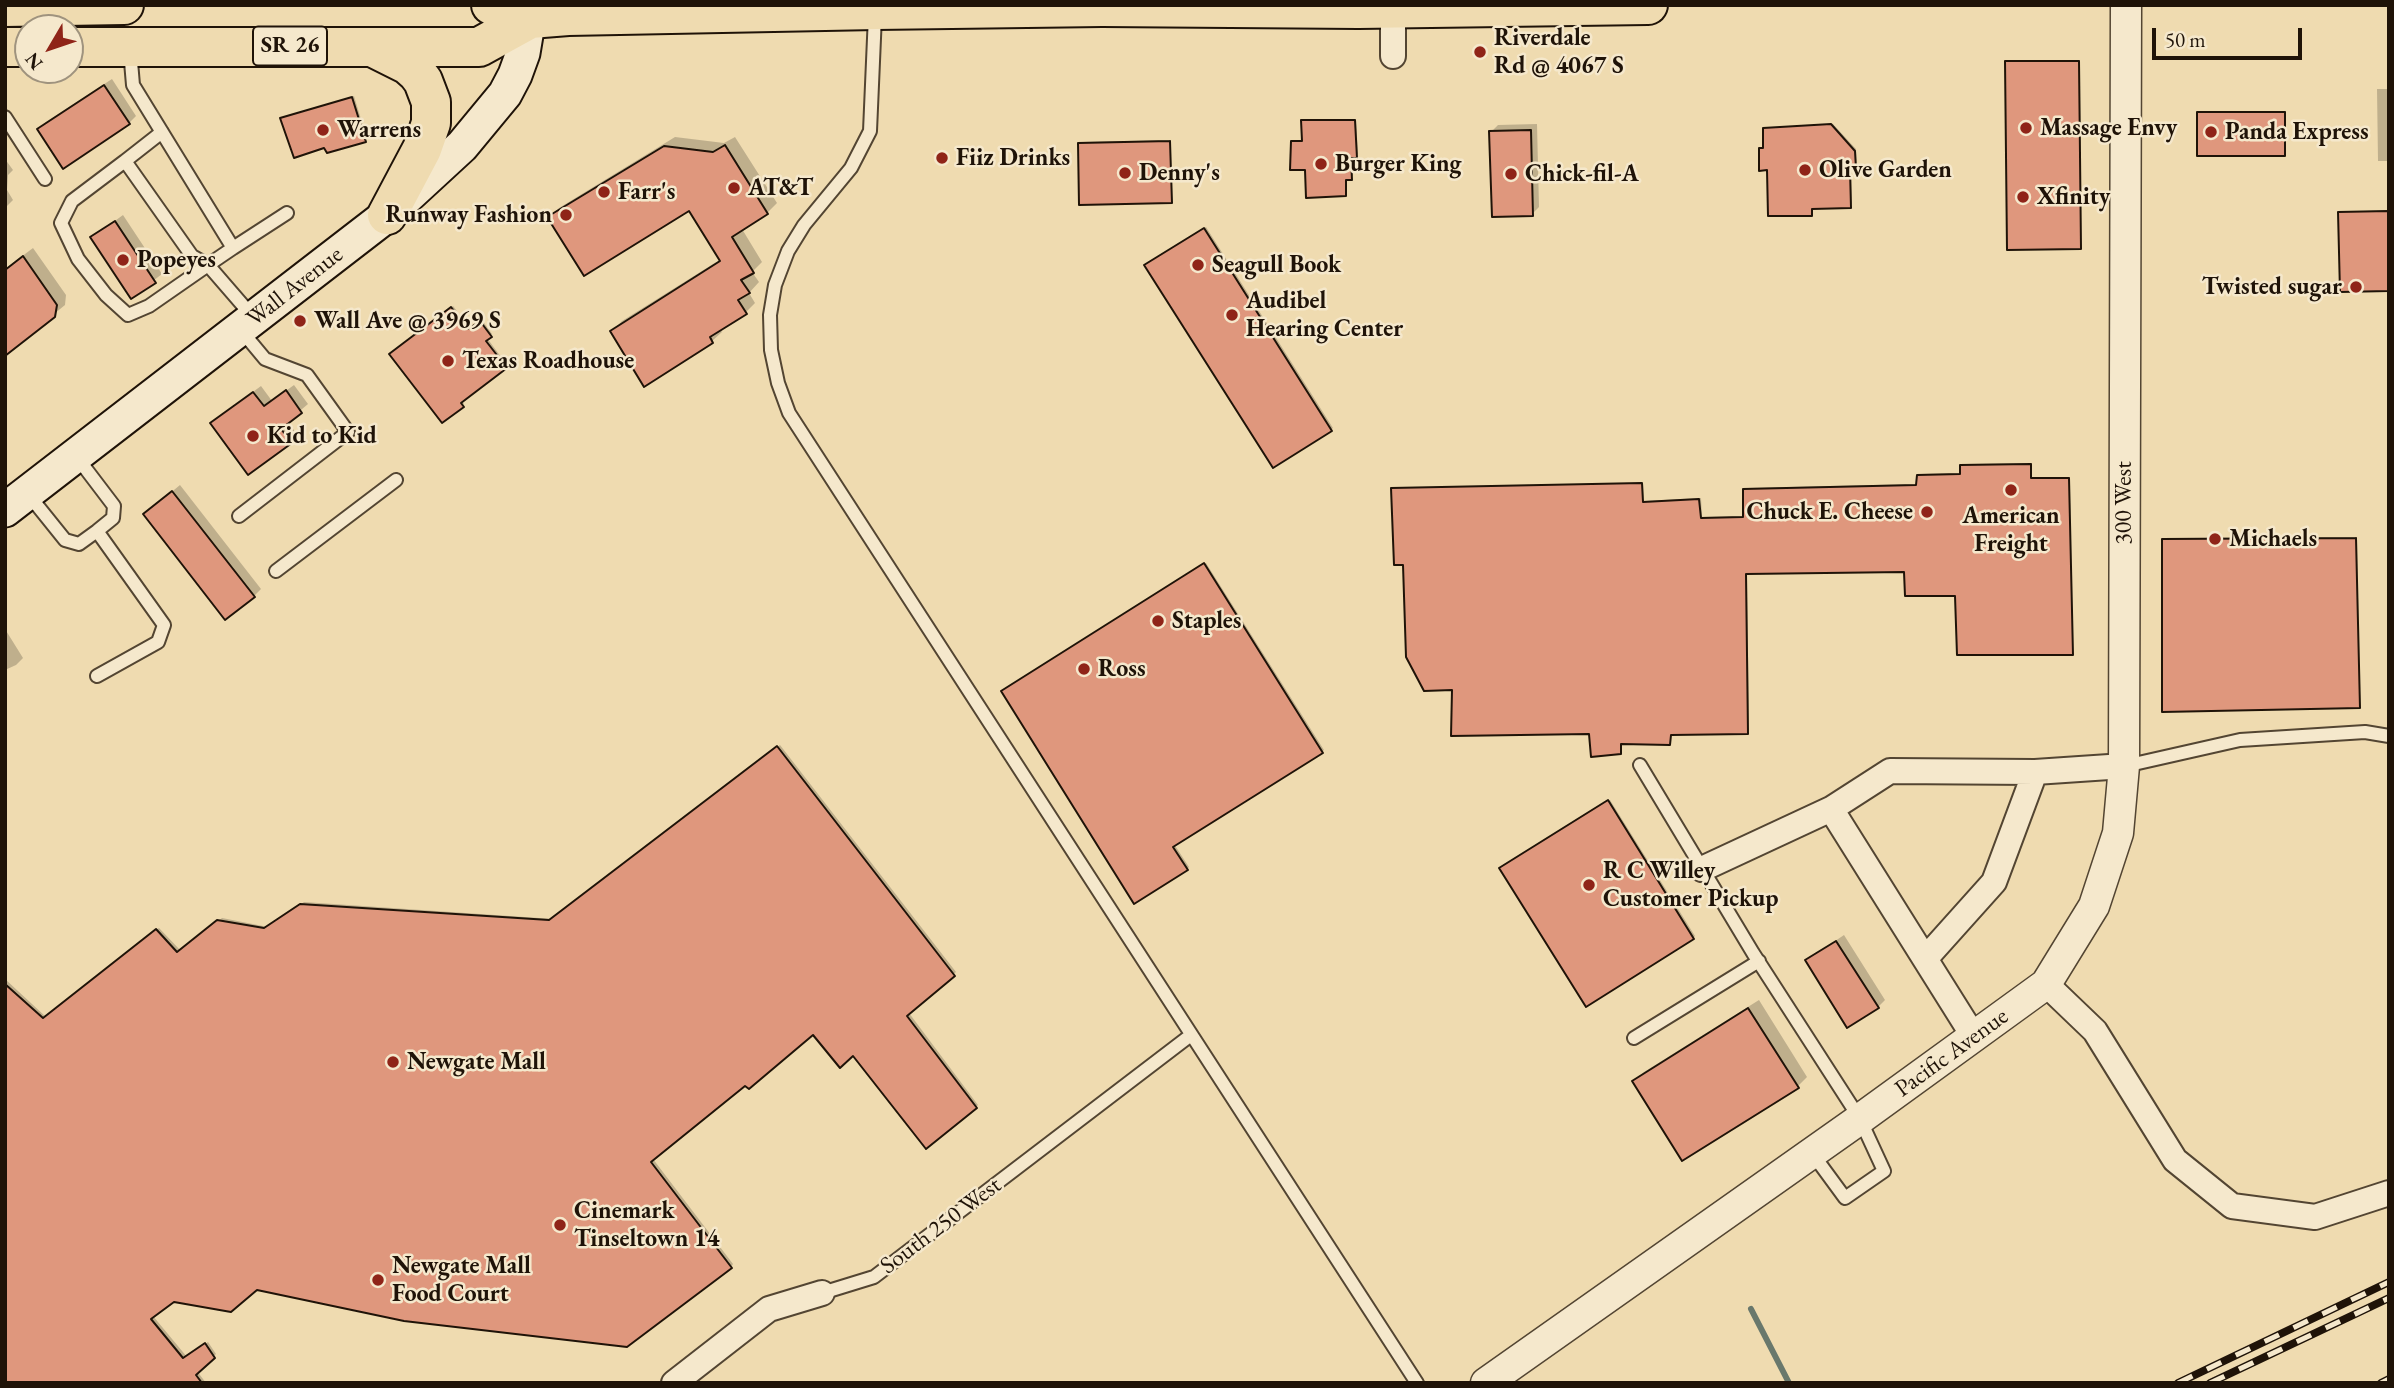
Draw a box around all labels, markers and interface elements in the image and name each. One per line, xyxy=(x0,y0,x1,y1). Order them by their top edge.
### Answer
north arrow xyxy=(14,14,84,84)
scale bar xyxy=(2156,14,2306,58)
place label: Riverdale Rd @ 4067 S xyxy=(1494,24,1624,80)
road number: SR 26 xyxy=(253,26,327,66)
text: 50 m xyxy=(2165,26,2206,53)
marker: Riverdale Rd @ 4067 S xyxy=(1472,44,1488,60)
text: N xyxy=(19,47,48,75)
place label: Massage Envy xyxy=(2040,114,2177,142)
place label: Warrens xyxy=(337,116,421,144)
place label: Panda Express xyxy=(2225,118,2369,146)
marker: Massage Envy xyxy=(2018,120,2034,136)
marker: Warrens xyxy=(315,122,331,138)
marker: Panda Express xyxy=(2203,124,2219,140)
place label: Fiiz Drinks xyxy=(956,144,1070,172)
marker: Fiiz Drinks xyxy=(934,150,950,166)
place label: Burger King xyxy=(1335,150,1462,178)
marker: Burger King xyxy=(1313,156,1329,172)
place label: Olive Garden xyxy=(1819,156,1952,184)
place label: Denny's xyxy=(1139,159,1220,187)
place label: Chick-fil-A xyxy=(1525,160,1639,188)
marker: Olive Garden xyxy=(1797,162,1813,178)
marker: Denny's xyxy=(1117,165,1133,181)
marker: Chick-fil-A xyxy=(1503,166,1519,182)
place label: AT&T xyxy=(748,174,813,202)
place label: Farr's xyxy=(618,178,675,206)
marker: AT&T xyxy=(726,180,742,196)
place label: Xfinity xyxy=(2037,183,2110,211)
marker: Farr's xyxy=(596,184,612,200)
marker: Xfinity xyxy=(2015,189,2031,205)
place label: Runway Fashion xyxy=(385,201,552,229)
marker: Runway Fashion xyxy=(558,207,574,223)
street label: Wall Avenue xyxy=(241,240,349,334)
place label: Popeyes xyxy=(137,246,216,274)
place label: Seagull Book xyxy=(1212,251,1341,279)
marker: Popeyes xyxy=(115,252,131,268)
marker: Seagull Book xyxy=(1190,257,1206,273)
place label: Twisted sugar xyxy=(2202,273,2342,301)
marker: Twisted sugar xyxy=(2348,279,2364,295)
place label: Audibel Hearing Center xyxy=(1246,287,1403,343)
place label: Wall Ave @ 3969 S xyxy=(314,307,501,335)
marker: Audibel Hearing Center xyxy=(1224,307,1240,323)
marker: Wall Ave @ 3969 S xyxy=(292,313,308,329)
place label: Texas Roadhouse xyxy=(462,347,634,375)
marker: Texas Roadhouse xyxy=(440,353,456,369)
place label: Kid to Kid xyxy=(267,422,377,450)
marker: Kid to Kid xyxy=(245,428,261,444)
street label: 300 West xyxy=(2110,461,2138,545)
marker: American Freight xyxy=(2003,482,2019,498)
place label: Chuck E. Cheese xyxy=(1746,498,1913,526)
place label: American Freight xyxy=(1962,502,2060,558)
marker: Chuck E. Cheese xyxy=(1919,504,1935,520)
place label: Michaels xyxy=(2229,525,2317,553)
marker: Michaels xyxy=(2207,531,2223,547)
place label: Staples xyxy=(1172,607,1241,635)
marker: Staples xyxy=(1150,613,1166,629)
place label: Ross xyxy=(1098,655,1146,683)
marker: Ross xyxy=(1076,661,1092,677)
place label: R C Willey Customer Pickup xyxy=(1603,857,1779,913)
marker: R C Willey Customer Pickup xyxy=(1581,877,1597,893)
street label: Pacific Avenue xyxy=(1890,1002,2014,1104)
place label: Newgate Mall xyxy=(407,1048,546,1076)
marker: Newgate Mall xyxy=(385,1054,401,1070)
street label: South 250 West xyxy=(875,1171,1007,1281)
place label: Cinemark Tinseltown 14 xyxy=(574,1197,719,1253)
marker: Cinemark Tinseltown 14 xyxy=(552,1217,568,1233)
place label: Newgate Mall Food Court xyxy=(392,1252,531,1308)
marker: Newgate Mall Food Court xyxy=(370,1272,386,1288)

